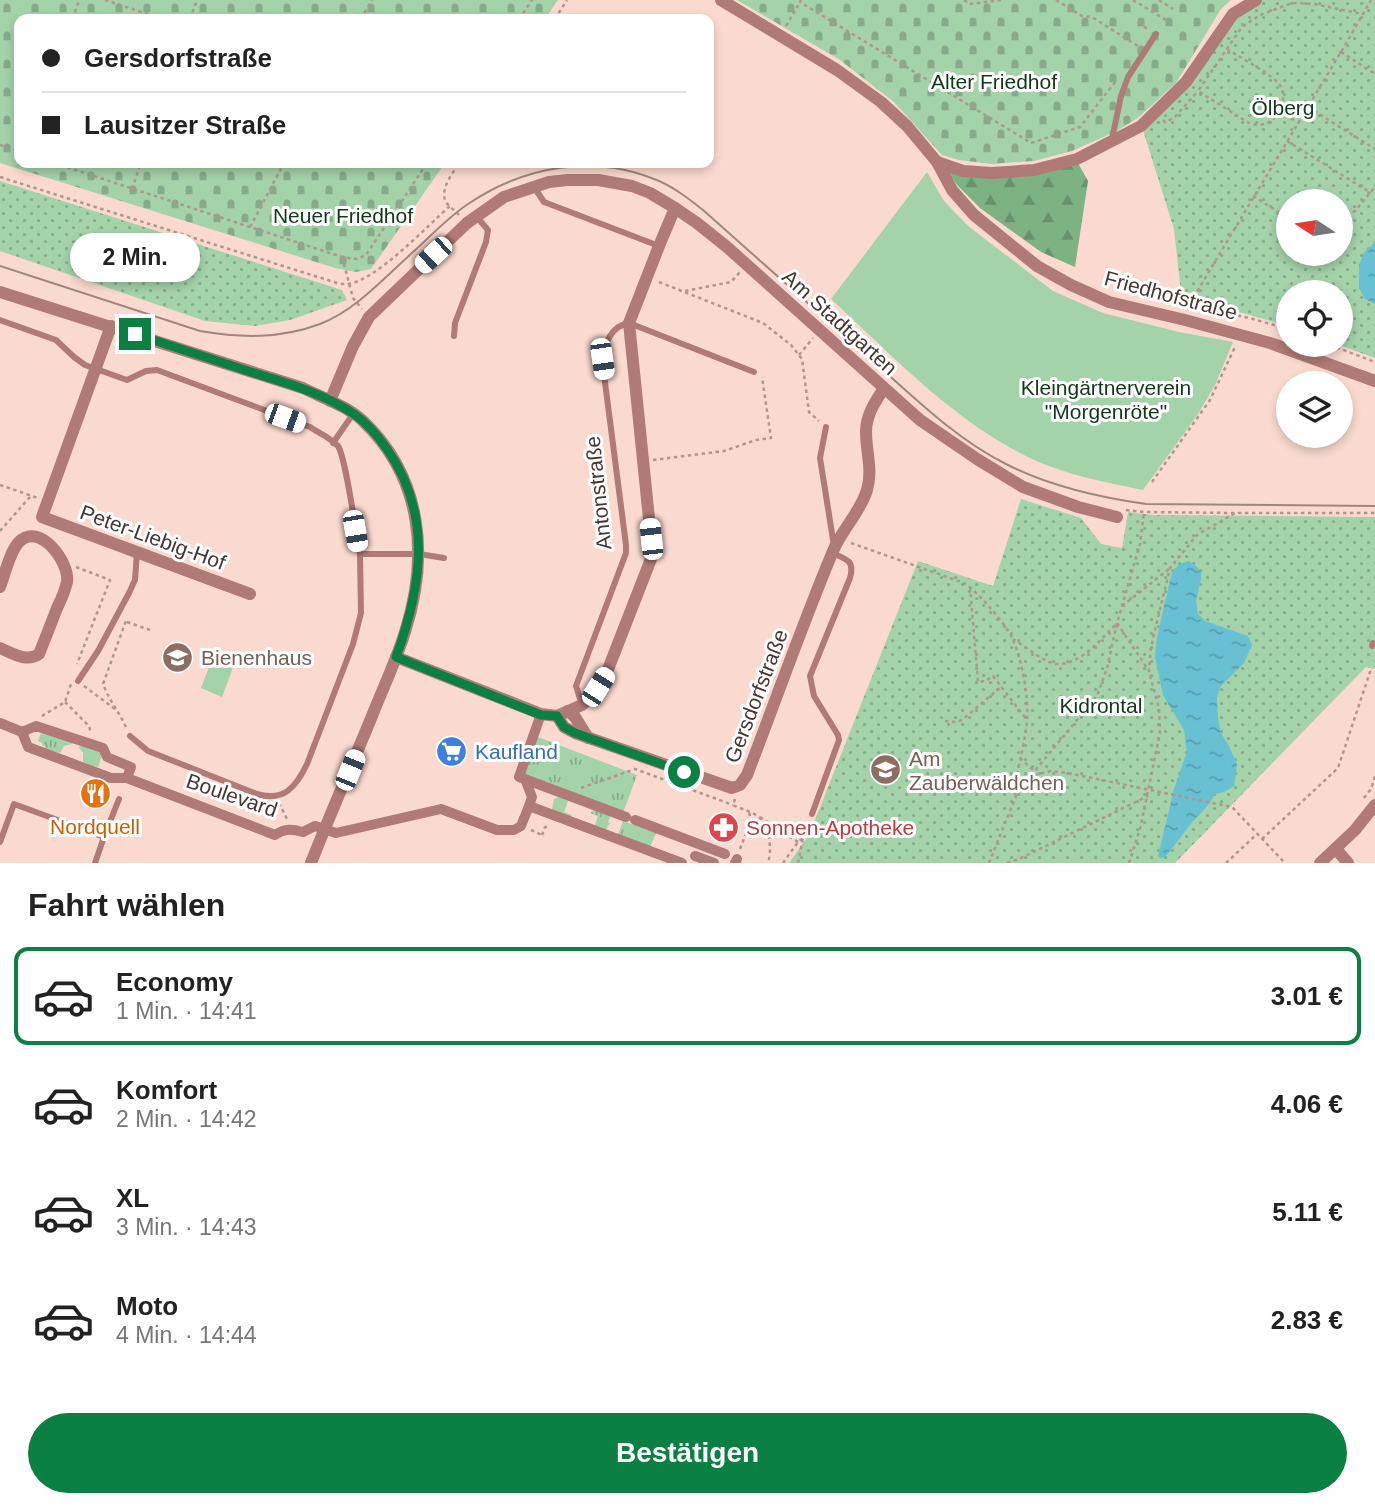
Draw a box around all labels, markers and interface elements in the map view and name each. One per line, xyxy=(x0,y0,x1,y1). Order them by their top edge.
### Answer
text: Gersdorfstraße xyxy=(84,43,272,73)
park label: Alter Friedhof xyxy=(931,70,1057,93)
park label: Ölberg xyxy=(1251,96,1315,119)
text: Lausitzer Straße xyxy=(84,110,286,140)
north arrow xyxy=(1276,189,1353,266)
map controls xyxy=(1276,189,1353,448)
park label: Neuer Friedhof xyxy=(273,204,413,227)
callout: 2 Min. xyxy=(70,232,200,282)
car xyxy=(411,233,456,277)
text: 2 Min. xyxy=(102,244,168,270)
street label: Am Stadtgarten xyxy=(778,265,902,379)
street label: Friedhofstraße xyxy=(1102,266,1240,324)
button: locate xyxy=(1276,280,1353,357)
route end xyxy=(119,318,151,350)
car xyxy=(589,337,616,381)
button: layers xyxy=(1276,371,1353,448)
park label: Kleingärtnerverein "Morgenröte" xyxy=(1021,376,1191,423)
car xyxy=(262,401,309,435)
street label: Antonstraße xyxy=(581,435,615,551)
street label: Peter-Liebig-Hof xyxy=(77,500,229,574)
car xyxy=(342,508,369,554)
car xyxy=(639,517,664,561)
street label: Gersdorfstraße xyxy=(720,626,792,766)
school or university icon: Bienenhaus xyxy=(161,640,195,674)
place label: Bienenhaus xyxy=(201,646,312,669)
car xyxy=(578,664,619,710)
park label: Kidrontal xyxy=(1060,694,1142,717)
supermarket icon: Kaufland xyxy=(435,734,469,768)
place label: Kaufland xyxy=(475,740,558,763)
car xyxy=(333,747,368,793)
place label: Am Zauberwäldchen xyxy=(909,747,1064,794)
school or university icon: Am Zauberwäldchen xyxy=(869,753,903,787)
route start xyxy=(668,756,700,788)
street label: Boulevard xyxy=(184,769,280,821)
restaurant icon: Nordquell xyxy=(78,777,112,811)
pharmacy icon: Sonnen-Apotheke xyxy=(706,810,740,844)
place label: Nordquell xyxy=(50,815,140,838)
place label: Sonnen-Apotheke xyxy=(746,816,914,839)
text: Fahrt wählen xyxy=(28,887,225,923)
icon: car xyxy=(32,965,95,1028)
text: Economy xyxy=(116,967,233,997)
text: 3.01 € xyxy=(1271,981,1343,1011)
text: 1 Min. · 14:41 xyxy=(116,998,257,1024)
icon: car xyxy=(32,1073,95,1136)
text: Komfort xyxy=(116,1075,217,1105)
text: 4.06 € xyxy=(1271,1089,1343,1119)
text: 2 Min. · 14:42 xyxy=(116,1106,257,1132)
icon: car xyxy=(32,1181,95,1244)
text: XL xyxy=(116,1183,149,1213)
text: 5.11 € xyxy=(1272,1197,1343,1227)
text: 3 Min. · 14:43 xyxy=(116,1214,257,1240)
icon: car xyxy=(32,1289,95,1352)
text: Moto xyxy=(116,1291,178,1321)
text: 2.83 € xyxy=(1271,1305,1343,1335)
text: 4 Min. · 14:44 xyxy=(116,1322,257,1348)
button: Bestätigen xyxy=(28,1413,1347,1493)

